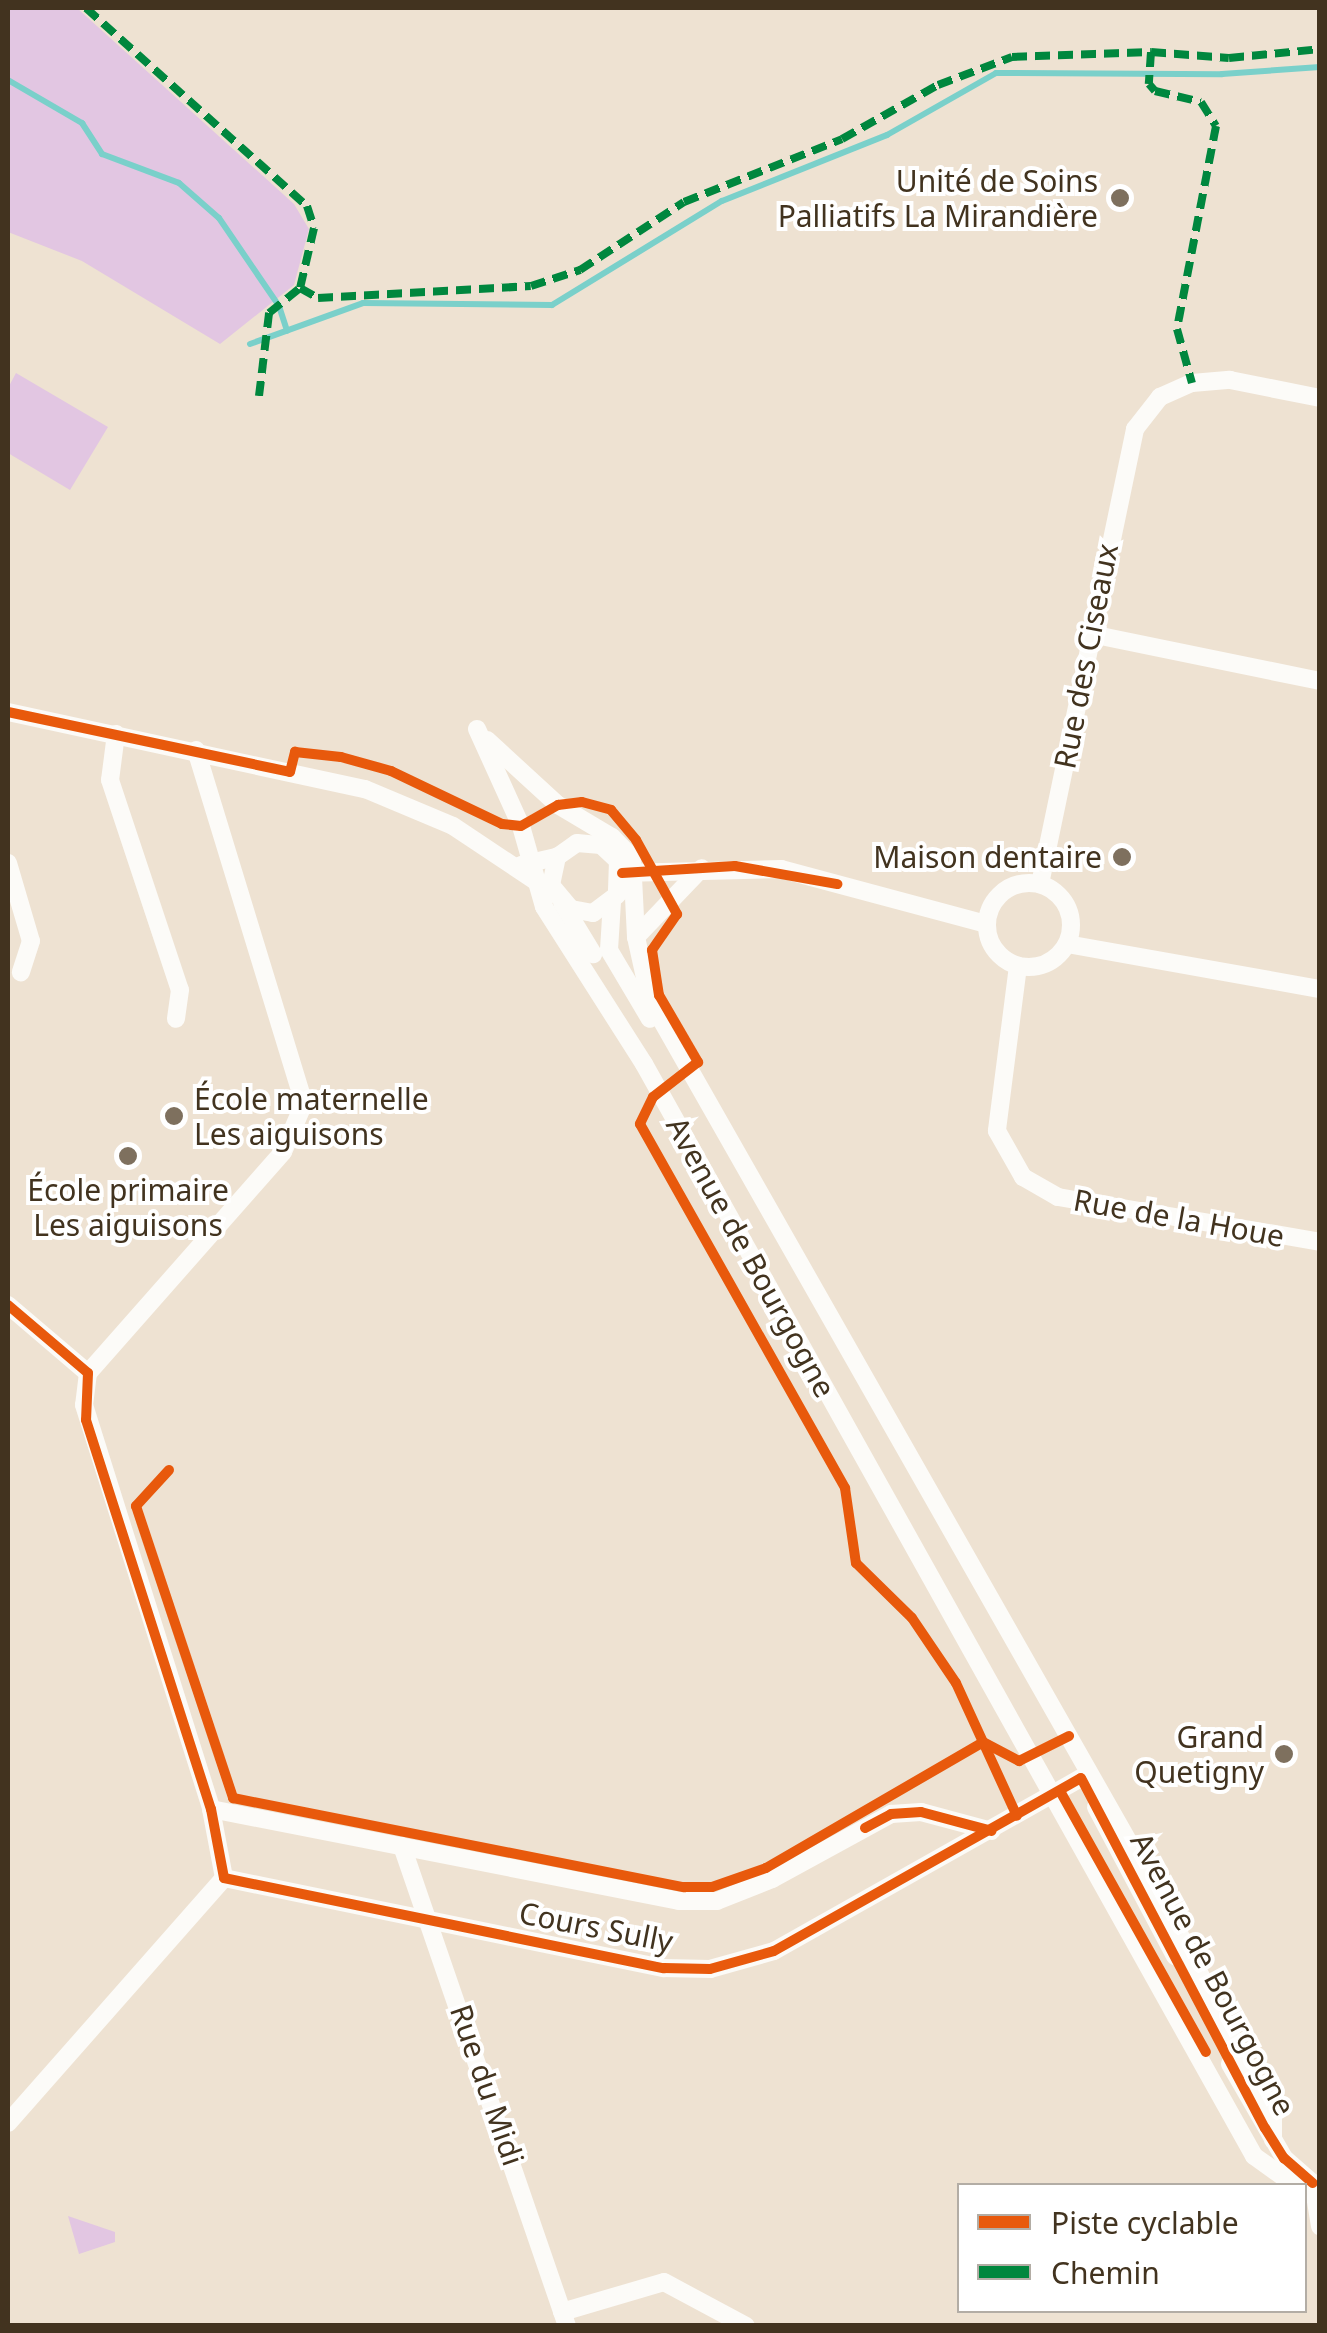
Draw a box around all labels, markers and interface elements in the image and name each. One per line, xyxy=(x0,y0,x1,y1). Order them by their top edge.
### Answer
place label: Unité de Soins Palliatifs La Mirandière xyxy=(778,163,1098,234)
marker: Unité de Soins Palliatifs La Mirandière xyxy=(1107,185,1133,211)
street label: Rue des Ciseaux xyxy=(1047,540,1125,772)
place label: Maison dentaire xyxy=(873,839,1102,875)
marker: Maison dentaire xyxy=(1111,846,1133,868)
place label: École maternelle Les aiguisons xyxy=(194,1081,429,1152)
marker: École maternelle Les aiguisons xyxy=(163,1105,185,1127)
street label: Avenue de Bourgogne xyxy=(659,1110,843,1404)
marker: École primaire Les aiguisons xyxy=(117,1145,139,1167)
place label: École primaire Les aiguisons xyxy=(27,1172,229,1242)
street label: Rue de la Houe xyxy=(1071,1182,1287,1254)
place label: Grand Quetigny xyxy=(1134,1719,1264,1790)
marker: Grand Quetigny xyxy=(1273,1743,1295,1765)
street label: Avenue de Bourgogne xyxy=(1123,1826,1303,2122)
street label: Cours Sully xyxy=(516,1894,676,1960)
street label: Rue du Midi xyxy=(443,2000,531,2170)
legend xyxy=(957,2183,1307,2313)
text: Piste cyclable xyxy=(1051,2202,1239,2243)
text: Chemin xyxy=(1051,2252,1160,2293)

